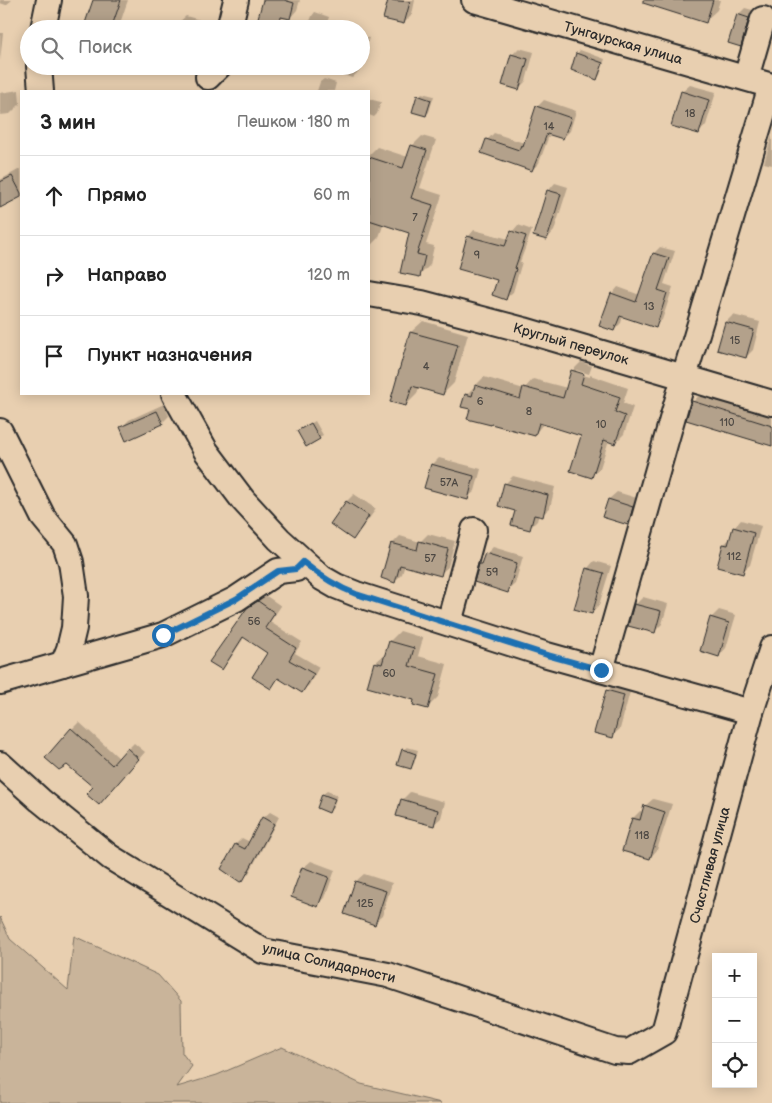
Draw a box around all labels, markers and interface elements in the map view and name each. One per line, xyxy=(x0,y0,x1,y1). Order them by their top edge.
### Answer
street label: Тунгаурская улица xyxy=(562,18,685,68)
search box xyxy=(20,20,370,75)
icon: search xyxy=(38,34,66,62)
text: Поиск xyxy=(78,36,132,59)
house number: 18 xyxy=(685,107,695,120)
text: 3 мин xyxy=(40,110,96,135)
text: Пешком · 180 m xyxy=(237,113,350,132)
house number: 14 xyxy=(544,120,555,133)
icon: ahead xyxy=(40,182,68,210)
text: Прямо xyxy=(87,184,147,207)
text: 60 m xyxy=(313,186,350,205)
house number: 7 xyxy=(412,211,418,224)
house number: 9 xyxy=(474,249,480,262)
icon: right xyxy=(40,262,68,290)
text: Направо xyxy=(87,264,167,287)
text: 120 m xyxy=(307,266,350,285)
house number: 13 xyxy=(643,300,655,313)
street label: Круглый переулок xyxy=(511,319,631,369)
house number: 15 xyxy=(730,334,740,347)
icon: arrive xyxy=(40,342,68,370)
text: Пункт назначения xyxy=(87,344,252,367)
house number: 4 xyxy=(423,360,430,373)
house number: 6 xyxy=(477,395,484,408)
house number: 8 xyxy=(526,405,532,418)
house number: 110 xyxy=(720,416,735,429)
house number: 10 xyxy=(596,418,607,431)
house number: 57А xyxy=(440,476,459,489)
house number: 112 xyxy=(726,550,742,563)
house number: 57 xyxy=(424,552,436,565)
house number: 59 xyxy=(486,566,498,579)
house number: 56 xyxy=(247,615,261,628)
route start xyxy=(152,624,175,647)
route end xyxy=(590,659,613,682)
house number: 60 xyxy=(382,667,396,680)
street label: Счастливая улица xyxy=(686,804,734,925)
house number: 118 xyxy=(635,829,649,842)
house number: 125 xyxy=(356,897,374,910)
street label: улица Солидарности xyxy=(261,939,397,987)
map controls xyxy=(712,953,757,1088)
button: + xyxy=(712,953,757,998)
button: − xyxy=(712,998,757,1043)
button: locate xyxy=(712,1043,757,1088)

